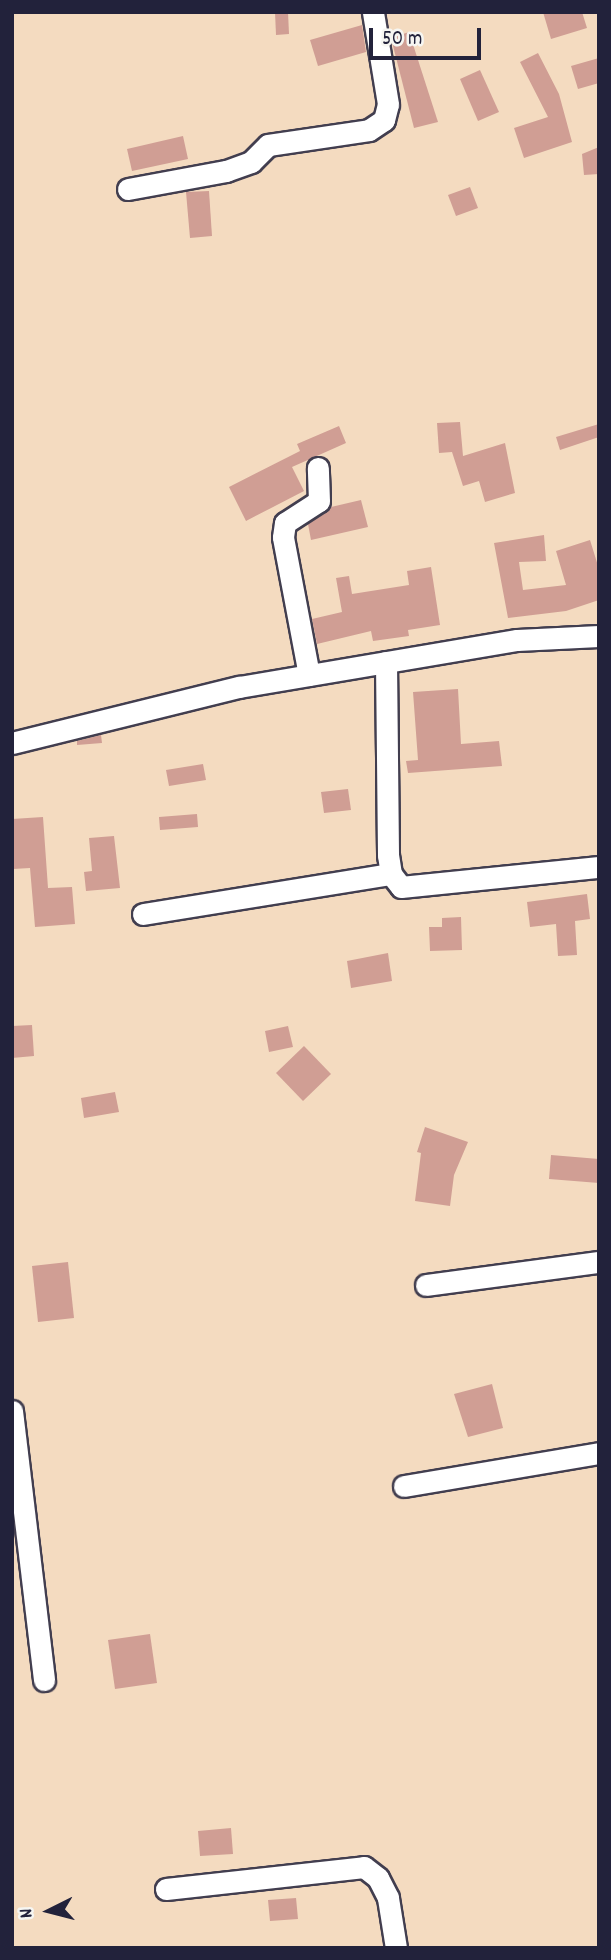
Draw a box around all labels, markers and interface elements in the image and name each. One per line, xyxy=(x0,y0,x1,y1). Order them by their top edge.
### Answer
scale bar xyxy=(373,14,485,58)
text: 50 m xyxy=(382,25,422,55)
north arrow xyxy=(14,1876,84,1946)
text: N xyxy=(14,1907,42,1919)

